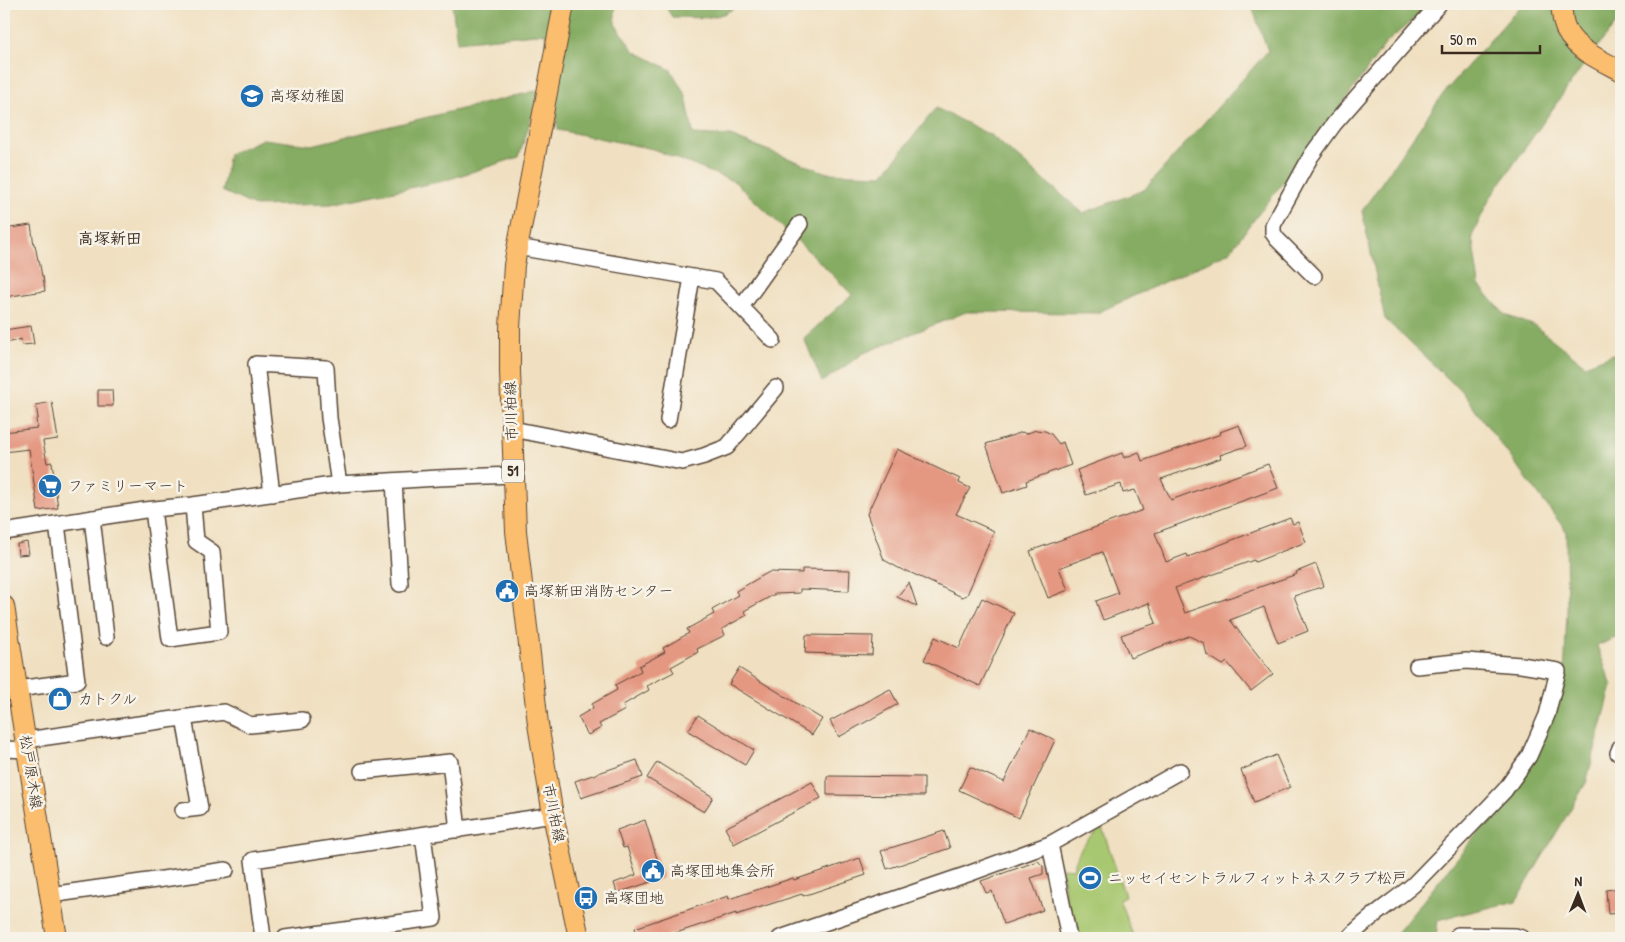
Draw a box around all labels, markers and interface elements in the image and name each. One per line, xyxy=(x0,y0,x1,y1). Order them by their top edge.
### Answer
scale bar xyxy=(1442,22,1540,54)
text: 50 m xyxy=(1450,29,1477,50)
school or university icon: 高塚幼稚園 xyxy=(239,83,265,109)
place label: 高塚幼稚園 xyxy=(270,85,345,106)
district label: 高塚新田 xyxy=(78,227,142,249)
street label: 市川柏線 xyxy=(499,381,522,441)
road number: 51 xyxy=(502,460,524,482)
supermarket icon: ファミリーマート xyxy=(37,473,63,499)
place label: ファミリーマート xyxy=(68,475,188,496)
public building icon: 高塚新田消防センター xyxy=(494,578,520,604)
place label: 高塚新田消防センター xyxy=(524,580,673,601)
shop icon: カトクル xyxy=(47,686,73,712)
place label: カトクル xyxy=(78,688,137,709)
street label: 松戸原木線 xyxy=(15,733,48,811)
street label: 市川柏線 xyxy=(538,781,571,844)
public building icon: 高塚団地集会所 xyxy=(640,858,666,884)
place label: 高塚団地集会所 xyxy=(670,860,775,881)
sports icon: ニッセイセントラルフィットネスクラブ松戸 xyxy=(1077,865,1103,891)
place label: ニッセイセントラルフィットネスクラブ松戸 xyxy=(1108,867,1407,888)
north arrow xyxy=(1552,870,1602,920)
text: N xyxy=(1574,871,1583,890)
bus stop icon: 高塚団地 xyxy=(573,885,599,911)
place label: 高塚団地 xyxy=(604,887,664,908)

